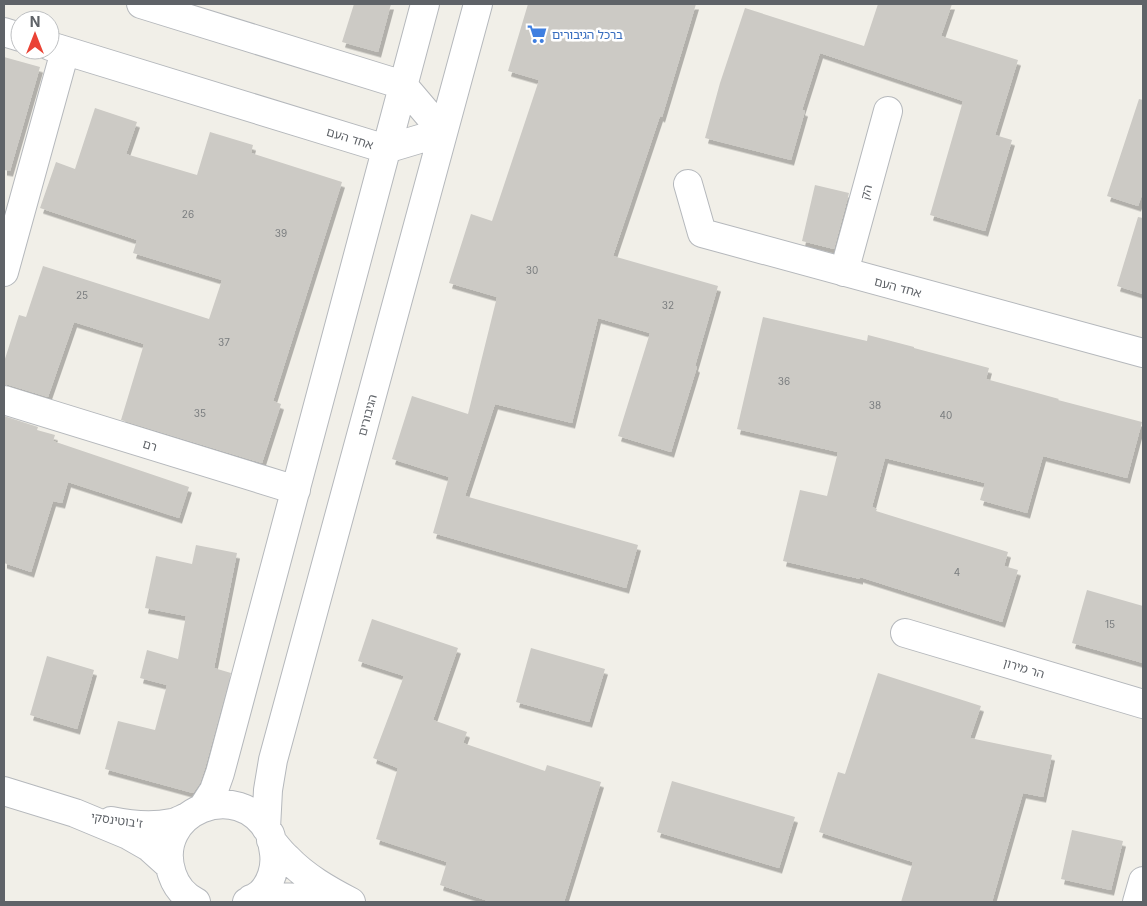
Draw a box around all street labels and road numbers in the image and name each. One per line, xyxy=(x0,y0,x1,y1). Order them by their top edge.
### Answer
street label: אחד העם xyxy=(325,124,376,152)
street label: הק xyxy=(857,183,875,201)
street label: אחד העם xyxy=(873,274,924,301)
street label: הגיבורים xyxy=(354,393,380,437)
street label: רם xyxy=(141,436,159,454)
street label: הר מירון xyxy=(1002,655,1046,681)
street label: ז'בוטינסקי xyxy=(90,809,144,831)

